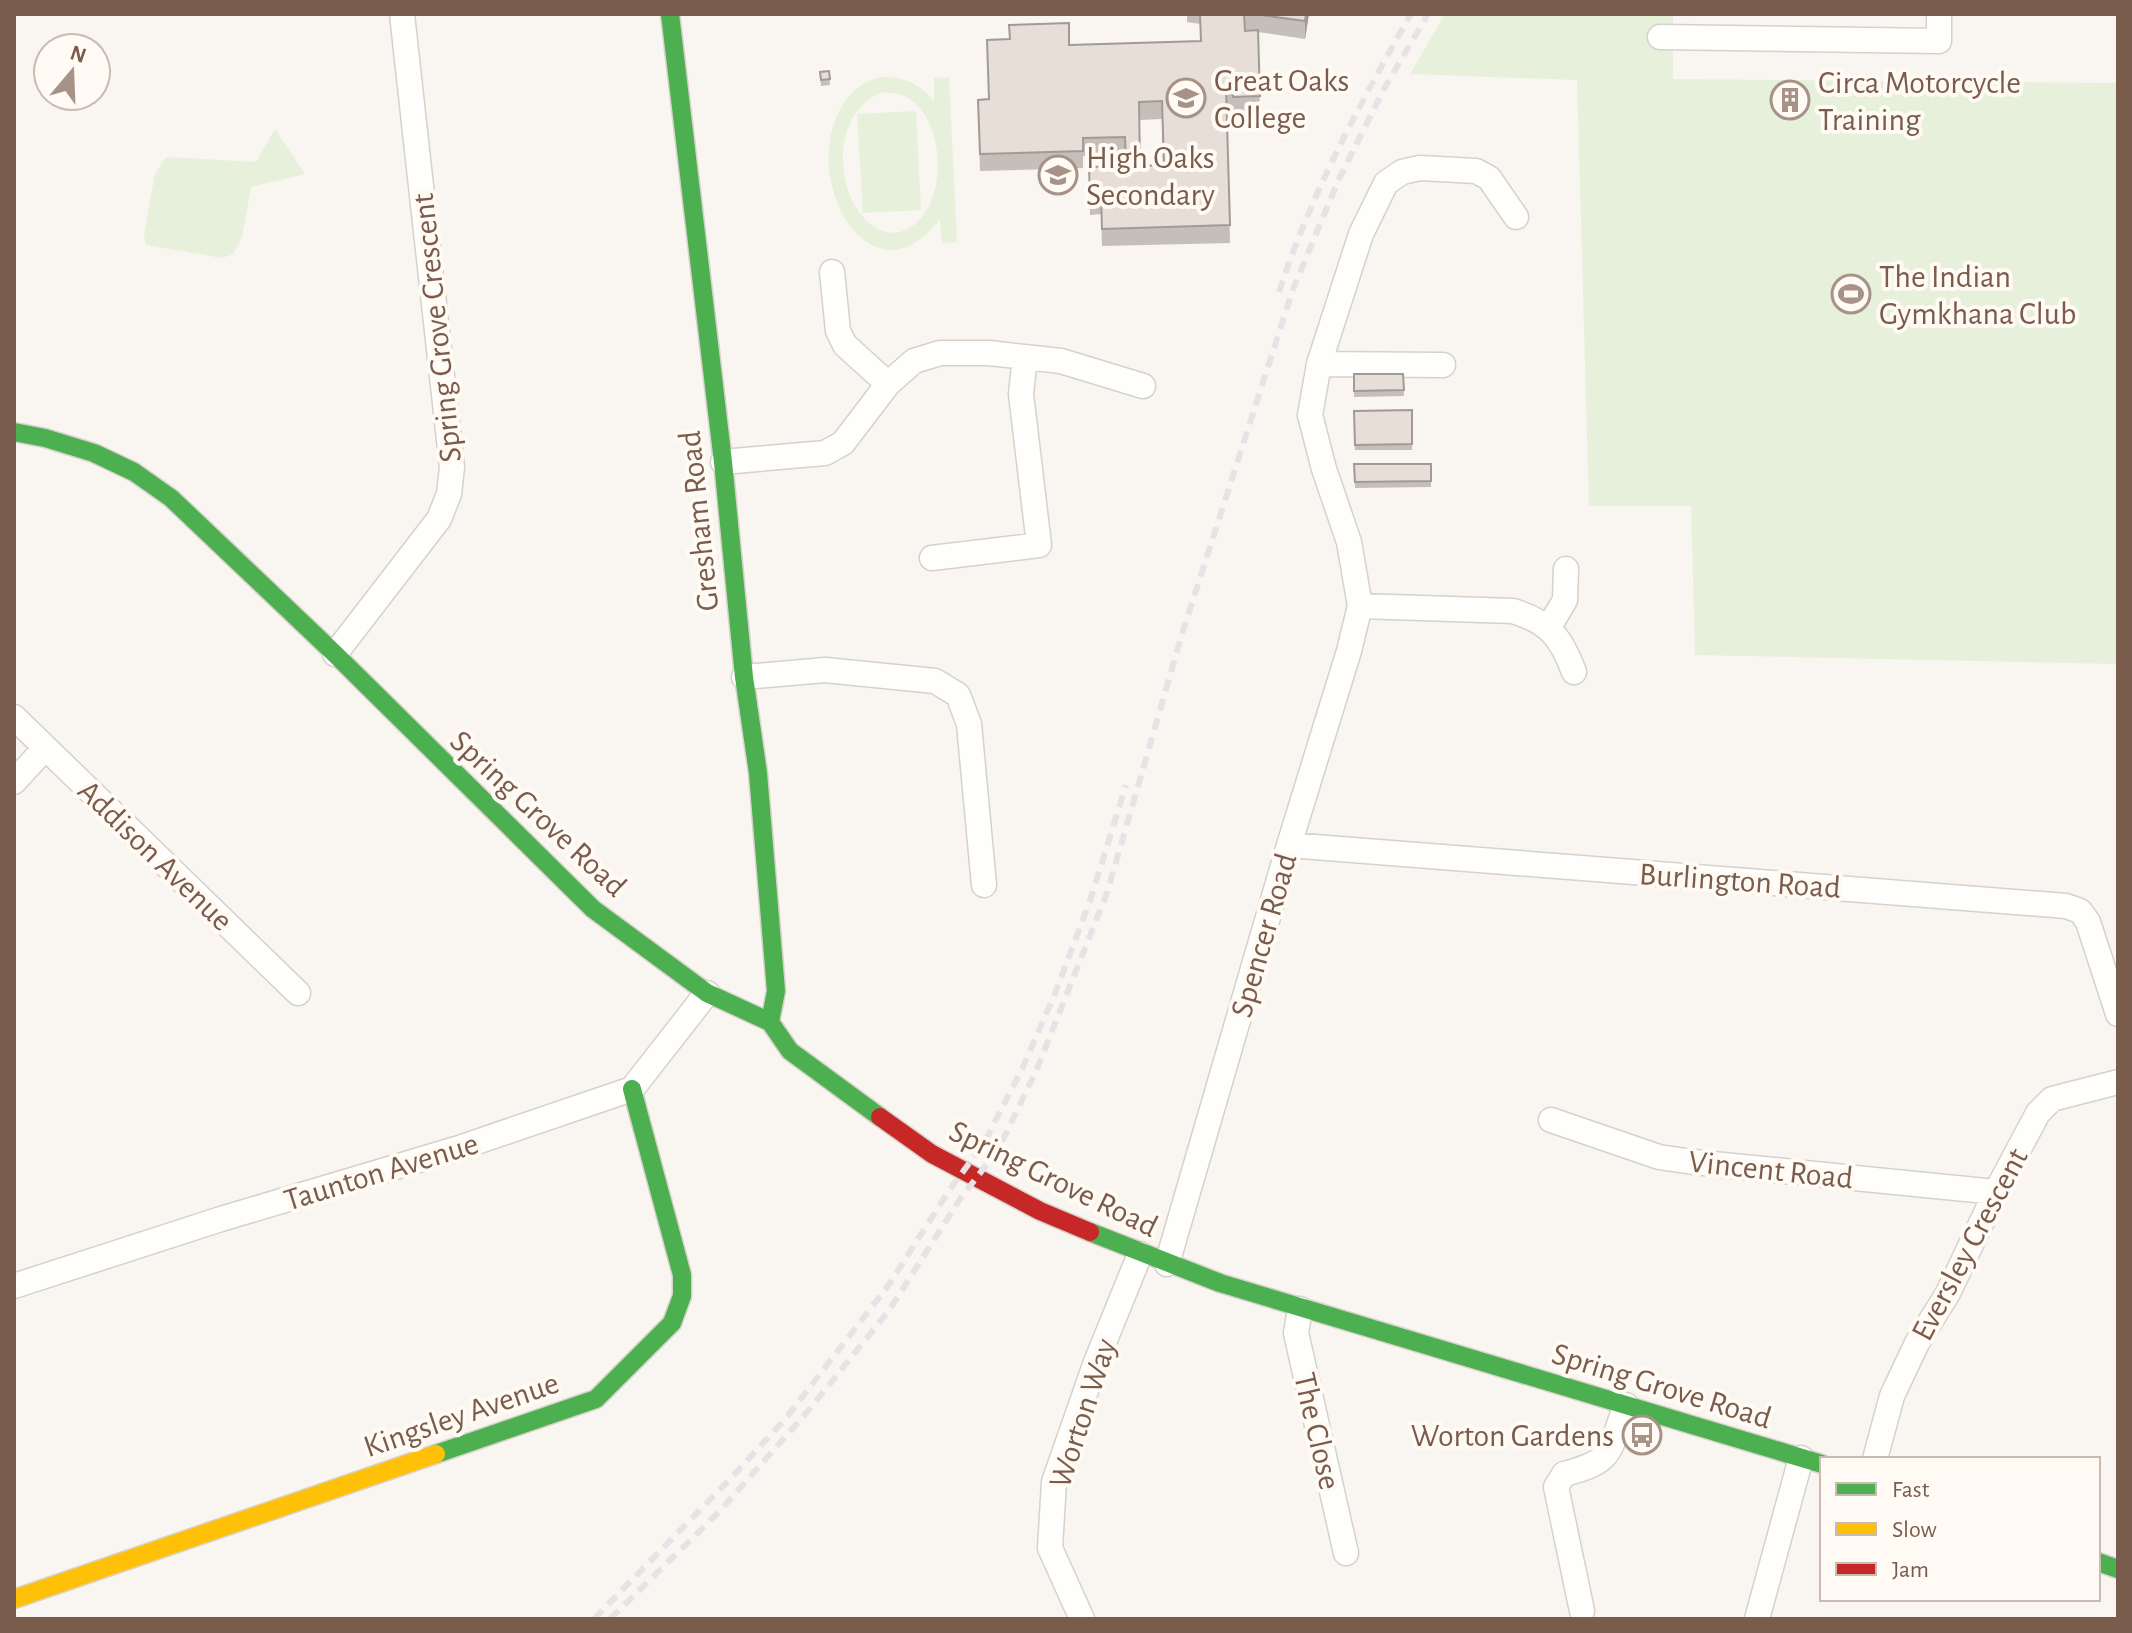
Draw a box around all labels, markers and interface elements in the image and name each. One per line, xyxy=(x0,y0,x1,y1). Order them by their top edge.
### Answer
north arrow xyxy=(32,32,112,112)
text: N xyxy=(67,41,89,67)
place label: Great Oaks College xyxy=(1214,65,1349,134)
place label: Circa Motorcycle Training xyxy=(1818,67,2021,136)
school or university icon: Great Oaks College xyxy=(1165,77,1207,119)
building icon: Circa Motorcycle Training xyxy=(1769,79,1811,121)
place label: High Oaks Secondary xyxy=(1086,142,1215,211)
school or university icon: High Oaks Secondary xyxy=(1037,154,1079,196)
street label: Spring Grove Crescent xyxy=(407,192,467,464)
place label: The Indian Gymkhana Club xyxy=(1879,261,2076,330)
sports icon: The Indian Gymkhana Club xyxy=(1830,273,1872,315)
street label: Gresham Road xyxy=(674,429,724,613)
street label: Spring Grove Road xyxy=(444,724,632,903)
street label: Addison Avenue xyxy=(72,774,239,937)
street label: Spencer Road xyxy=(1225,850,1303,1021)
street label: Burlington Road xyxy=(1638,858,1842,904)
street label: Spring Grove Road xyxy=(944,1115,1163,1243)
street label: Taunton Avenue xyxy=(280,1127,482,1217)
street label: Eversley Crescent xyxy=(1906,1143,2034,1346)
street label: Vincent Road xyxy=(1687,1145,1855,1195)
street label: Worton Way xyxy=(1044,1334,1122,1492)
street label: Spring Grove Road xyxy=(1548,1337,1775,1435)
street label: Kingsley Avenue xyxy=(360,1367,563,1463)
street label: The Close xyxy=(1288,1370,1346,1493)
bus stop icon: Worton Gardens xyxy=(1621,1414,1663,1456)
place label: Worton Gardens xyxy=(1411,1420,1614,1452)
legend xyxy=(1820,1457,2100,1601)
text: Fast xyxy=(1892,1478,1930,1502)
text: Slow xyxy=(1892,1518,1937,1542)
text: Jam xyxy=(1892,1558,1929,1582)

